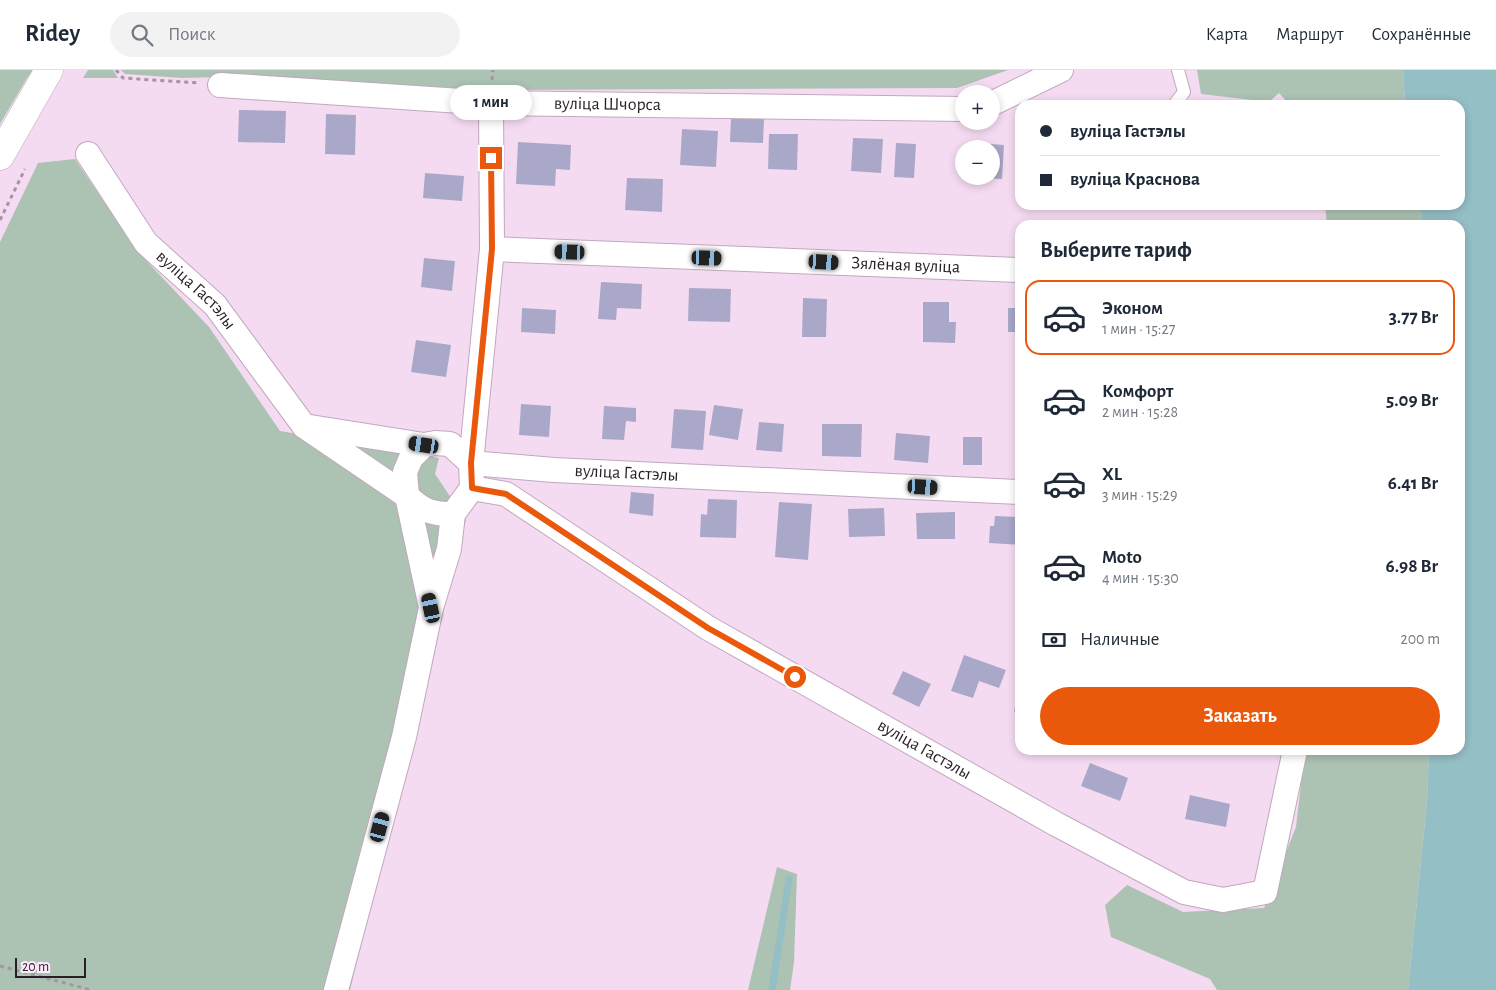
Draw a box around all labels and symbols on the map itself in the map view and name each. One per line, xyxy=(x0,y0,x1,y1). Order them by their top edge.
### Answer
callout: 1 мин xyxy=(450,86,532,121)
street label: вуліца Шчорса xyxy=(554,95,661,114)
route end xyxy=(480,147,502,169)
car xyxy=(554,244,585,260)
street label: вуліца Гастэлы xyxy=(152,247,239,333)
car xyxy=(691,250,722,266)
car xyxy=(808,254,839,270)
street label: Зялёная вуліца xyxy=(851,254,961,277)
car xyxy=(408,435,439,455)
street label: вуліца Гастэлы xyxy=(574,462,679,485)
car xyxy=(907,479,938,495)
car xyxy=(420,592,441,624)
route start xyxy=(784,666,806,688)
street label: вуліца Гастэлы xyxy=(874,716,974,783)
car xyxy=(368,811,391,843)
scale bar xyxy=(15,955,86,978)

